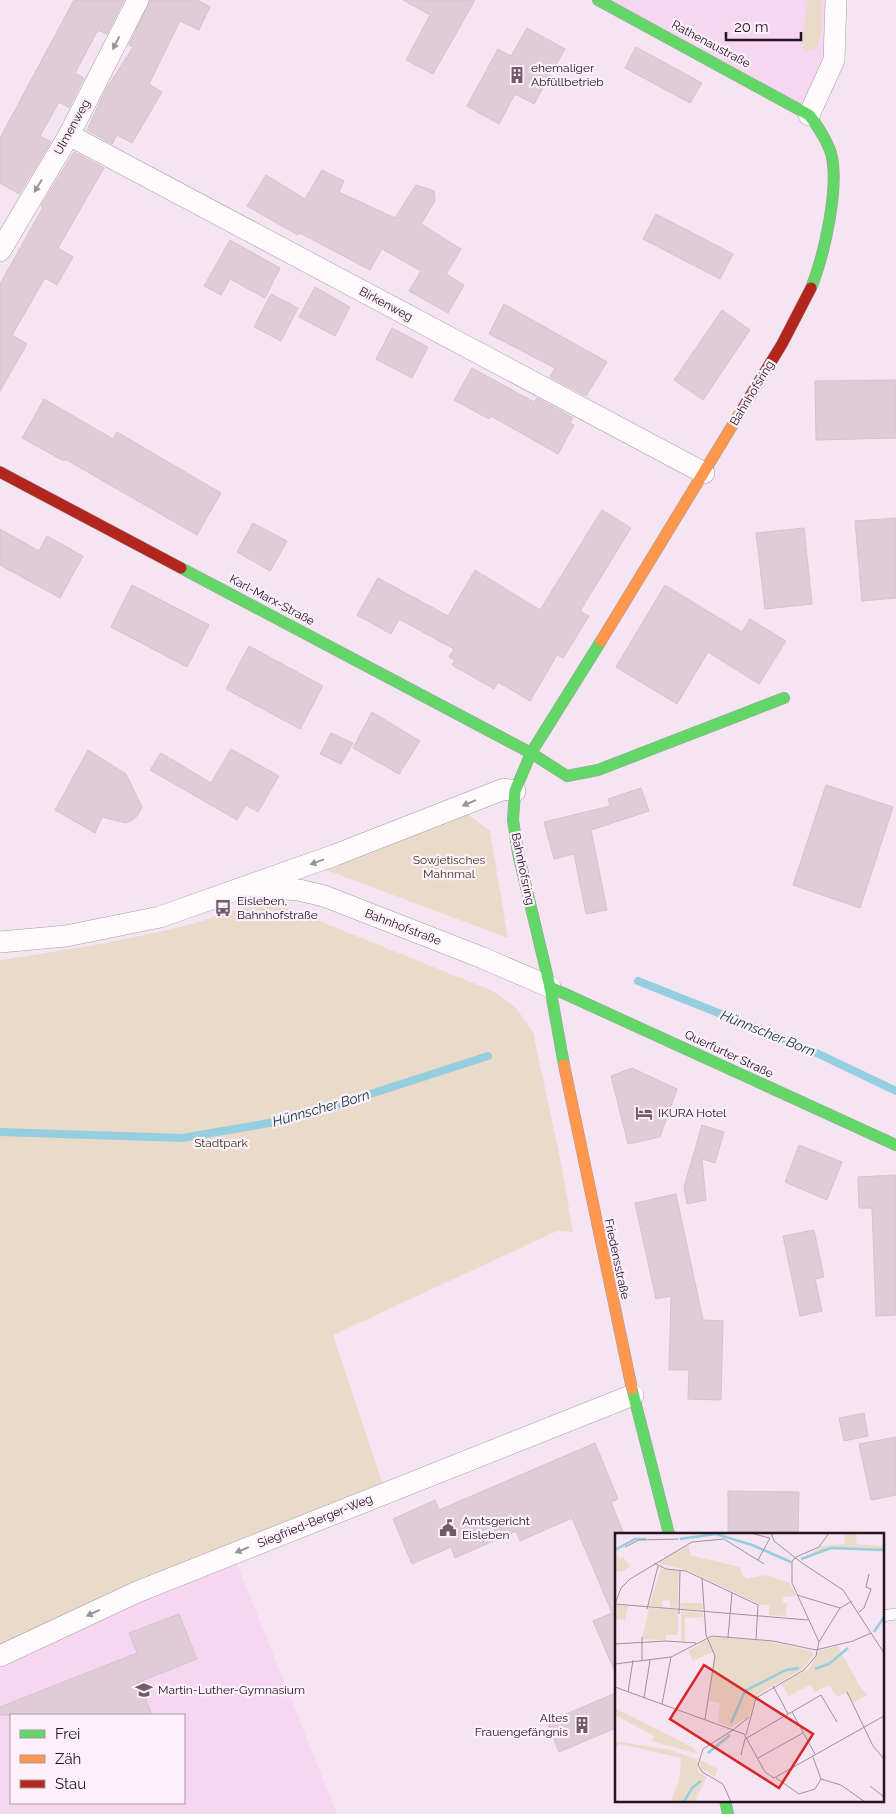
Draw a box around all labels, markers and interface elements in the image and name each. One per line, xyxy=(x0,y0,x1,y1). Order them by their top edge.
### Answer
scale bar xyxy=(726,10,801,42)
street label: Rathenaustraße xyxy=(669,17,753,71)
text: 20 m xyxy=(734,18,769,36)
one-way arrow xyxy=(112,36,120,51)
place label: ehemaliger Abfüllbetrieb xyxy=(531,61,604,89)
building icon: ehemaliger Abfüllbetrieb xyxy=(507,65,527,85)
street label: Ulmenweg xyxy=(51,97,93,157)
one-way arrow xyxy=(34,180,43,193)
street label: Birkenweg xyxy=(357,284,415,324)
street label: Bahnhofsring xyxy=(727,358,777,428)
street label: Karl-Marx-Straße xyxy=(227,572,317,628)
one-way arrow xyxy=(462,800,476,808)
street label: Bahnhofsring xyxy=(509,832,537,906)
park label: Sowjetisches Mahnmal xyxy=(413,853,485,881)
one-way arrow xyxy=(309,858,324,866)
place label: Eisleben, Bahnhofstraße xyxy=(237,894,318,922)
bus stop icon: Eisleben, Bahnhofstraße xyxy=(213,898,233,918)
street label: Bahnhofstraße xyxy=(363,906,443,948)
water label: Hünnscher Born xyxy=(718,1007,818,1059)
street label: Querfurter Straße xyxy=(682,1027,776,1081)
water label: Hünnscher Born xyxy=(271,1086,372,1130)
hotel icon: IKURA Hotel xyxy=(634,1103,654,1123)
place label: IKURA Hotel xyxy=(658,1106,727,1120)
park label: Stadtpark xyxy=(194,1136,249,1150)
street label: Friedensstraße xyxy=(602,1217,632,1301)
street label: Siegfried-Berger-Weg xyxy=(255,1491,375,1551)
place label: Amtsgericht Eisleben xyxy=(462,1514,530,1542)
public building icon: Amtsgericht Eisleben xyxy=(438,1518,458,1538)
inset map xyxy=(615,1533,884,1802)
one-way arrow xyxy=(234,1546,249,1554)
one-way arrow xyxy=(85,1609,100,1617)
school or university icon: Martin-Luther-Gymnasium xyxy=(134,1680,154,1700)
place label: Martin-Luther-Gymnasium xyxy=(158,1683,305,1697)
place label: Altes Frauengefängnis xyxy=(475,1711,568,1739)
legend xyxy=(10,1714,185,1804)
building icon: Altes Frauengefängnis xyxy=(572,1715,592,1735)
text: Frei xyxy=(55,1725,80,1743)
text: Zäh xyxy=(55,1750,81,1768)
text: Stau xyxy=(55,1775,86,1793)

